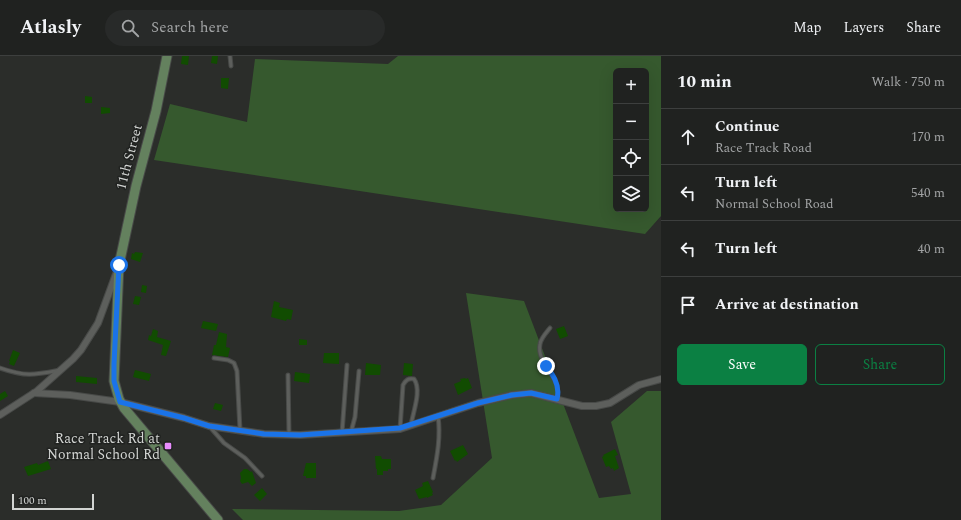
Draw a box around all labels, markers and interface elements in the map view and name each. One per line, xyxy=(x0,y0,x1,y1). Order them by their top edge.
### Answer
search box xyxy=(105,10,385,46)
text: Atlasly xyxy=(20,13,81,42)
text: Search here xyxy=(151,16,229,39)
icon: search xyxy=(119,17,141,39)
text: Map xyxy=(793,17,822,38)
text: Layers xyxy=(844,17,884,38)
text: Share xyxy=(906,17,941,38)
map controls xyxy=(613,68,649,212)
button: + xyxy=(613,68,649,104)
text: 10 min xyxy=(677,69,732,95)
text: Walk · 750 m xyxy=(871,72,945,92)
button: − xyxy=(613,104,649,140)
text: Continue xyxy=(715,115,780,138)
street label: 11th Street xyxy=(110,122,148,192)
icon: ahead xyxy=(677,126,699,148)
text: 170 m xyxy=(911,127,945,147)
text: Race Track Road xyxy=(715,138,812,158)
button: locate xyxy=(613,140,649,176)
text: Turn left xyxy=(715,171,777,194)
button: layers xyxy=(613,176,649,212)
icon: left xyxy=(677,182,699,204)
text: 540 m xyxy=(911,183,945,203)
text: Normal School Road xyxy=(715,194,833,214)
text: Turn left xyxy=(715,237,777,260)
icon: left xyxy=(677,238,699,260)
text: 40 m xyxy=(918,239,945,259)
route start xyxy=(110,256,128,274)
text: Arrive at destination xyxy=(715,293,859,316)
icon: arrive xyxy=(677,294,699,316)
button: Save xyxy=(677,344,807,385)
button: Share xyxy=(815,344,945,385)
route end xyxy=(537,357,555,375)
place label: Race Track Rd at Normal School Rd xyxy=(47,428,160,465)
marker: Race Track Rd at Normal School Rd xyxy=(163,441,173,451)
scale bar xyxy=(12,492,94,511)
text: 100 m xyxy=(18,492,47,509)

